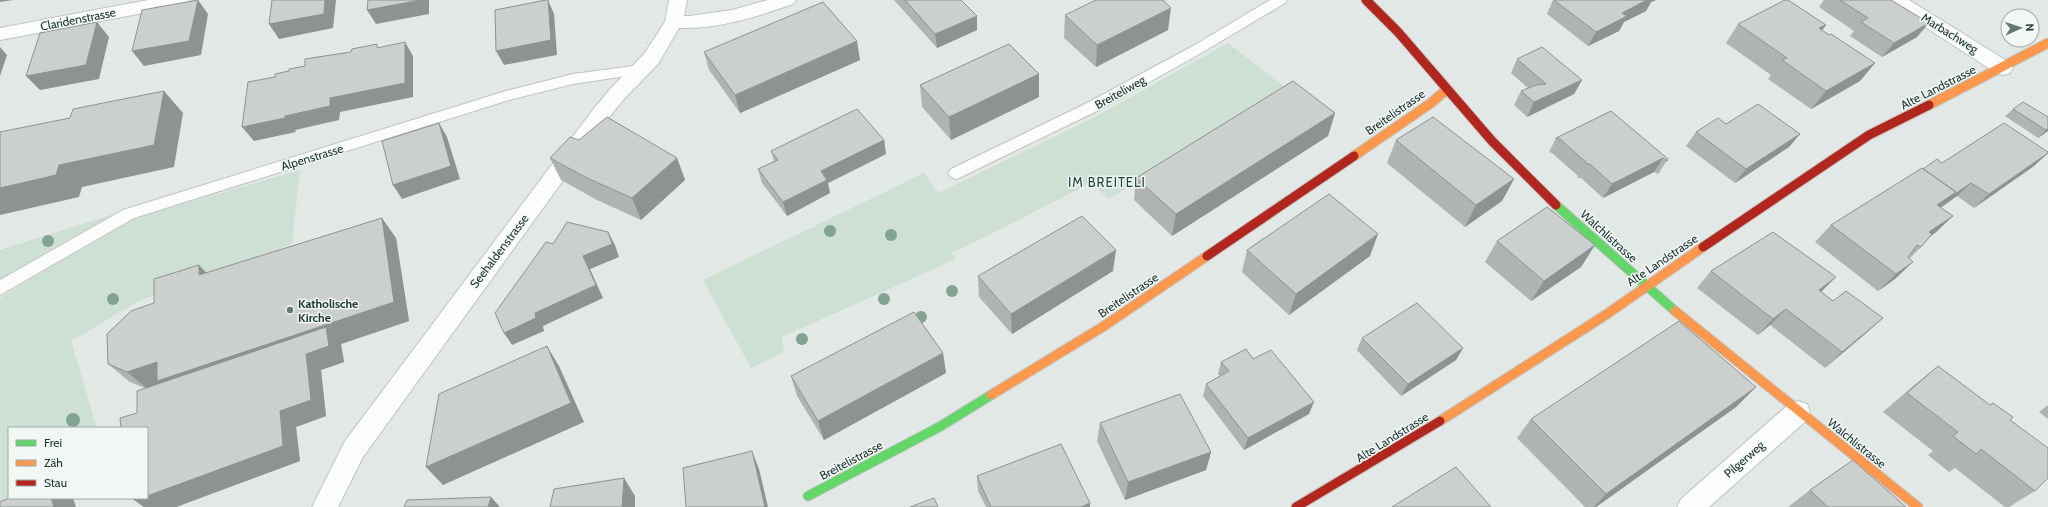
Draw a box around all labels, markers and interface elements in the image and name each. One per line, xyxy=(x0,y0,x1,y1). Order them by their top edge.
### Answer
street label: Claridenstrasse xyxy=(39,4,117,34)
north arrow xyxy=(2000,8,2040,48)
street label: Marbachweg xyxy=(1919,10,1982,57)
text: N xyxy=(2023,23,2037,32)
street label: Alte Landstrasse xyxy=(1898,62,1978,112)
street label: Breiteliweg xyxy=(1092,71,1149,112)
street label: Breitelistrasse xyxy=(1362,86,1428,138)
street label: Alpenstrasse xyxy=(279,140,345,174)
district label: IM BREITELI xyxy=(1068,174,1146,190)
street label: Walchlistrasse xyxy=(1577,207,1641,265)
street label: Seehaldenstrasse xyxy=(466,211,532,291)
street label: Alte Landstrasse xyxy=(1624,231,1700,289)
street label: Breitelistrasse xyxy=(1095,269,1161,321)
place label: Katholische Kirche xyxy=(298,296,358,325)
marker: Katholische Kirche xyxy=(285,305,295,315)
street label: Alte Landstrasse xyxy=(1353,409,1431,465)
street label: Walchlistrasse xyxy=(1825,415,1889,471)
legend xyxy=(8,427,148,499)
text: Frei xyxy=(44,435,62,450)
street label: Breitelistrasse xyxy=(817,437,885,483)
street label: Pilgerweg xyxy=(1721,437,1768,481)
text: Zäh xyxy=(44,455,63,470)
text: Stau xyxy=(44,475,67,490)

